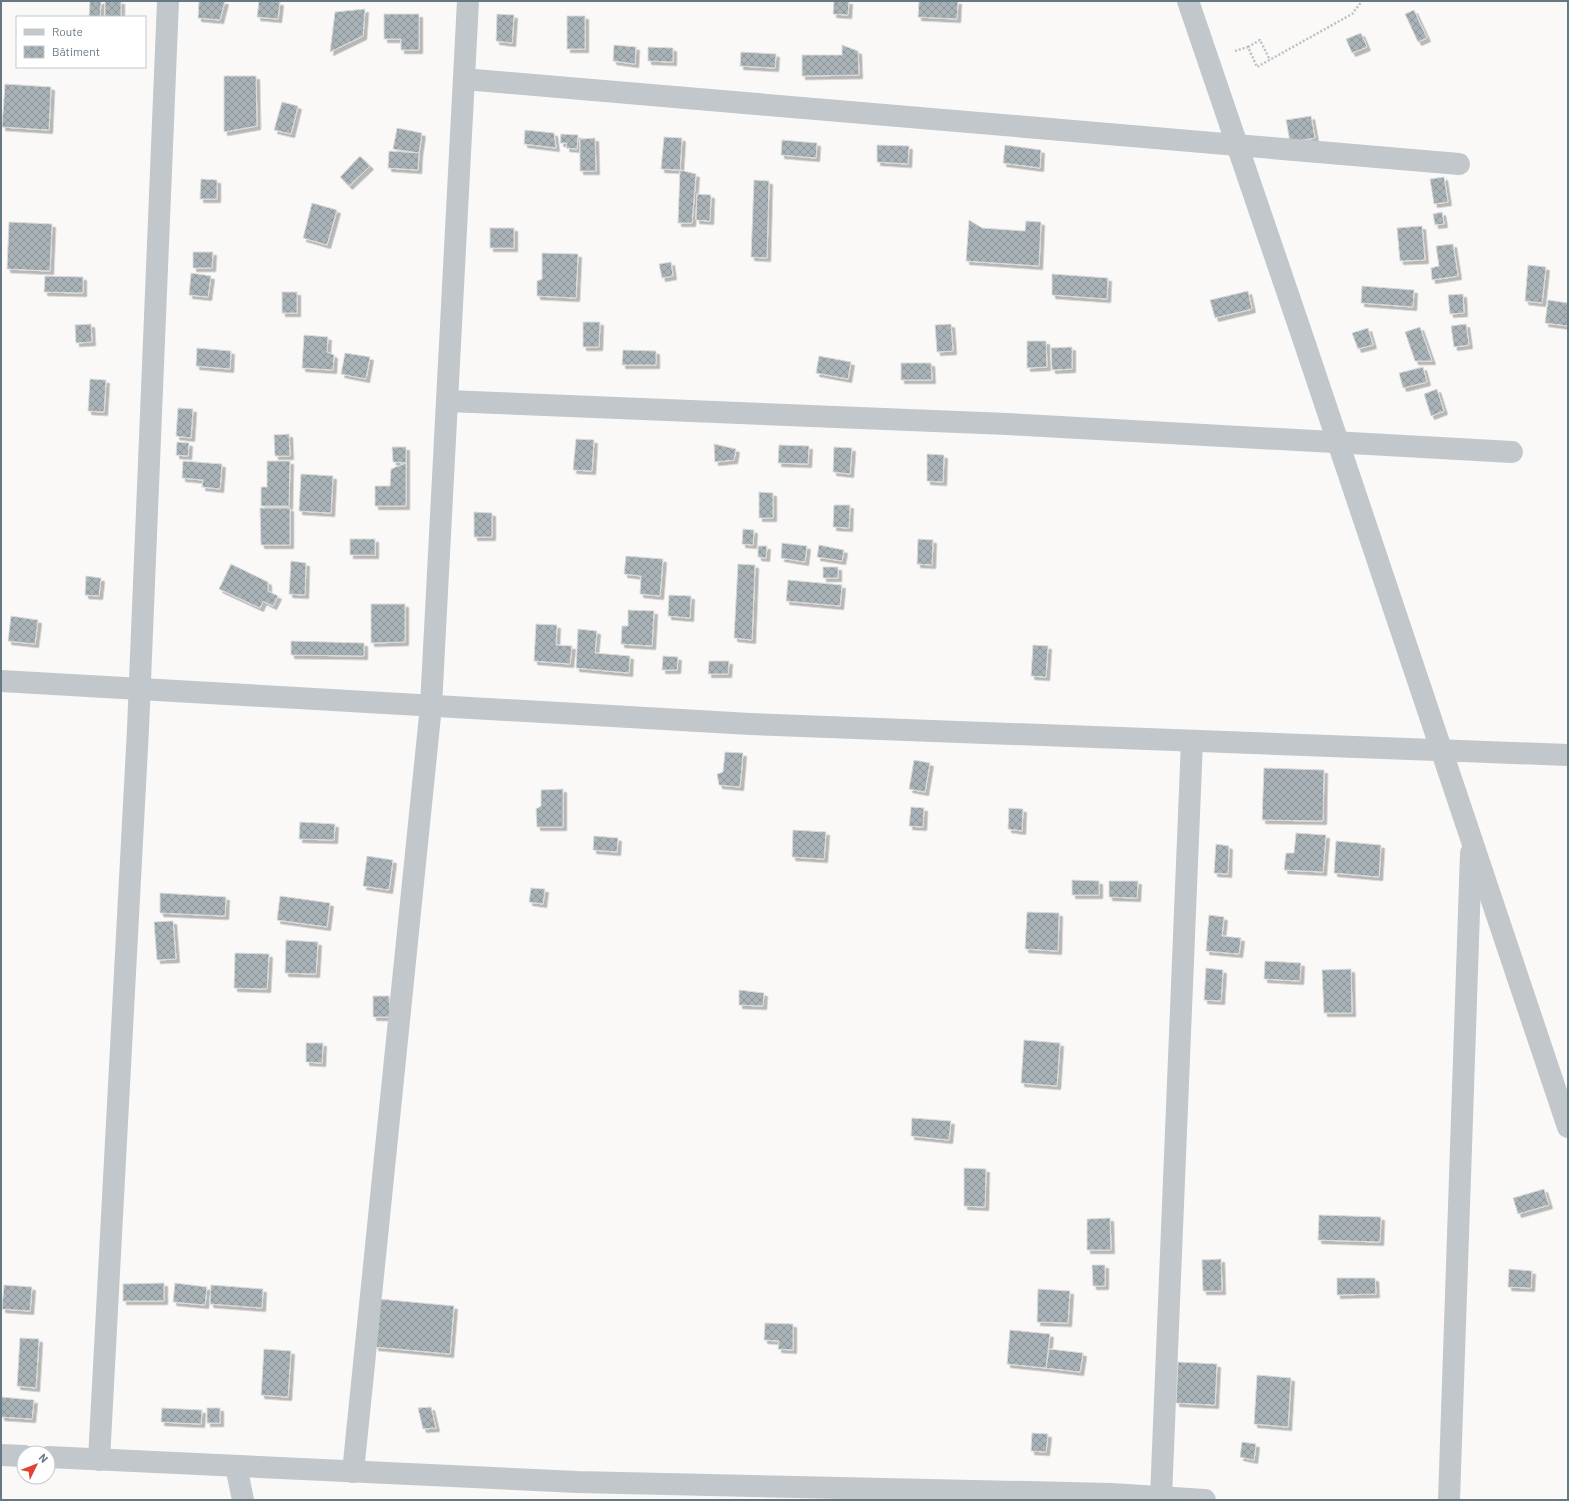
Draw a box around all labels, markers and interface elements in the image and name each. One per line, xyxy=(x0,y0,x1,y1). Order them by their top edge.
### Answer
legend xyxy=(16,16,146,68)
text: Route xyxy=(52,24,83,38)
text: Bâtiment xyxy=(52,44,100,58)
north arrow xyxy=(16,1445,56,1485)
text: N xyxy=(36,1451,51,1465)

